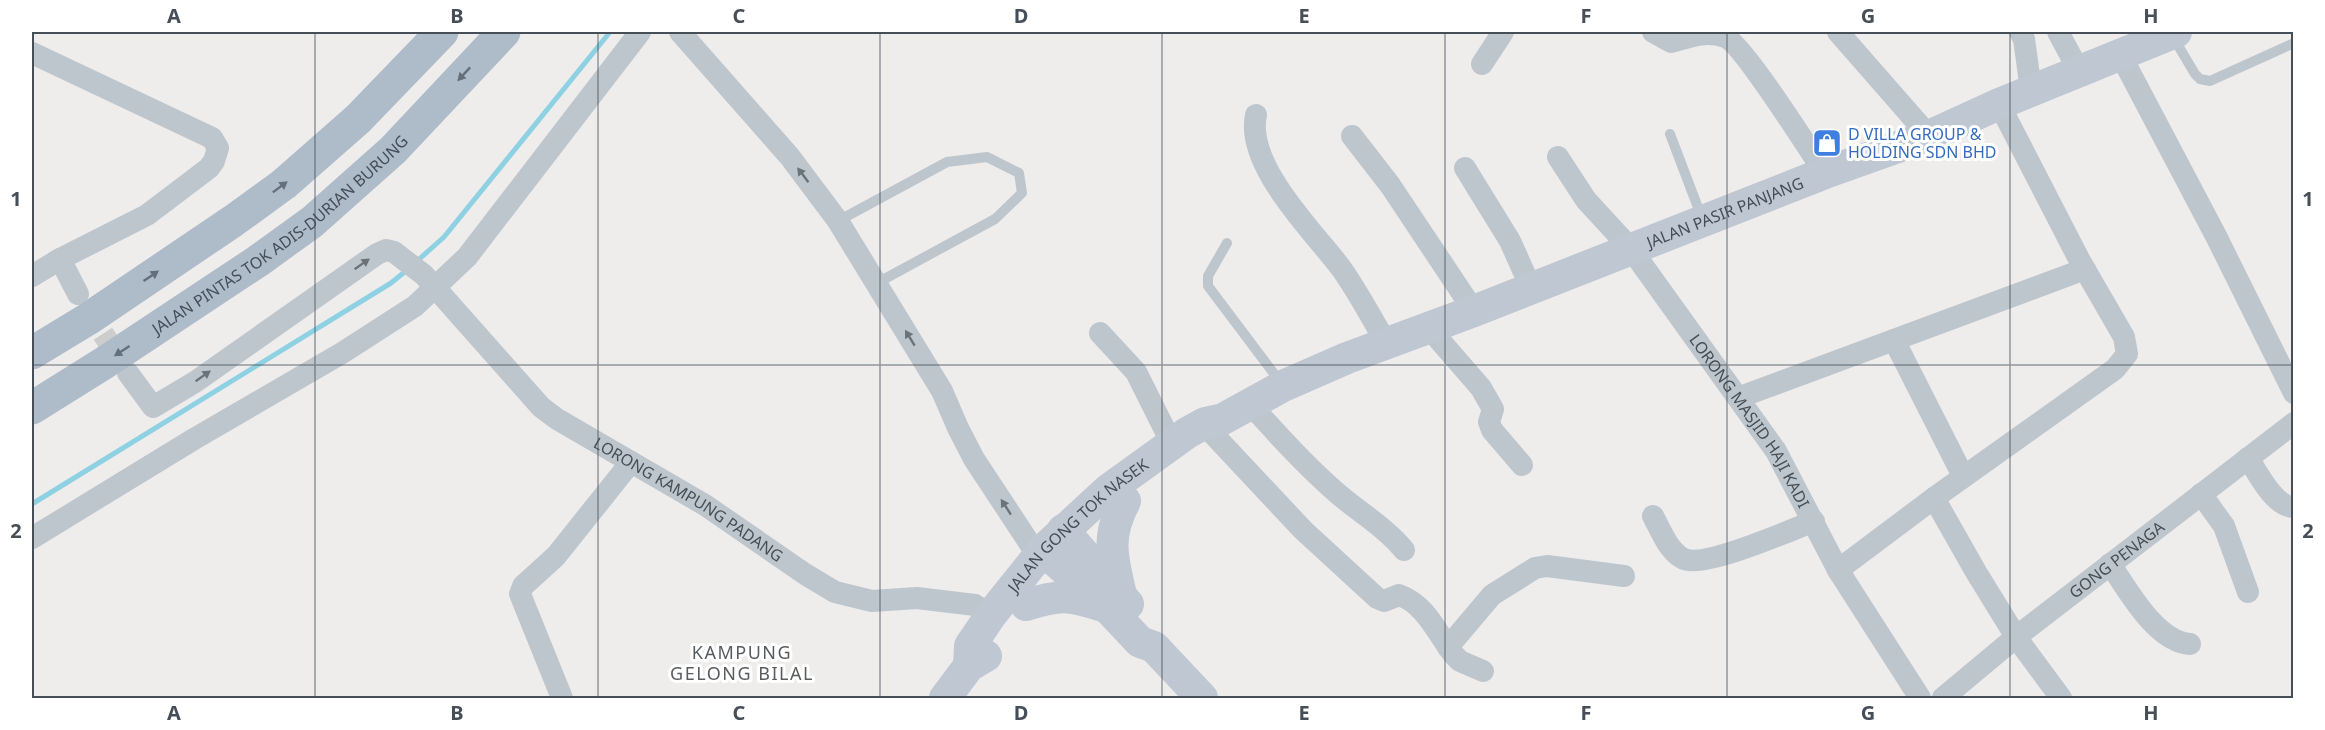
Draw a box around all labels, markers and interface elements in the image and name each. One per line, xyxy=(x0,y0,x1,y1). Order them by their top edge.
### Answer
text: A xyxy=(167,2,181,29)
text: B xyxy=(450,2,464,29)
text: C xyxy=(733,2,746,29)
text: D xyxy=(1014,2,1028,29)
text: E xyxy=(1298,2,1310,29)
text: F xyxy=(1581,2,1591,29)
text: G xyxy=(1861,2,1875,29)
text: H xyxy=(2143,2,2159,29)
one-way arrow xyxy=(458,66,471,81)
place label: D VILLA GROUP & HOLDING SDN BHD xyxy=(1848,123,1997,163)
shop icon: D VILLA GROUP & HOLDING SDN BHD xyxy=(1811,127,1843,159)
street label: JALAN PINTAS TOK ADIS-DURIAN BURUNG xyxy=(146,130,413,340)
one-way arrow xyxy=(798,167,810,182)
street label: JALAN PASIR PANJANG xyxy=(1641,172,1807,254)
one-way arrow xyxy=(272,181,287,193)
text: 1 xyxy=(10,185,22,212)
text: 1 xyxy=(2302,185,2314,212)
one-way arrow xyxy=(354,258,370,270)
one-way arrow xyxy=(143,270,159,282)
street label: LORONG MASJID HAJI KADI xyxy=(1684,329,1815,512)
one-way arrow xyxy=(905,330,916,346)
one-way arrow xyxy=(114,346,130,357)
one-way arrow xyxy=(195,371,211,382)
street label: LORONG KAMPUNG PADANG xyxy=(590,432,788,567)
street label: JALAN GONG TOK NASEK xyxy=(1001,453,1153,598)
one-way arrow xyxy=(1000,499,1011,516)
street label: GONG PENAGA xyxy=(2064,515,2169,603)
text: 2 xyxy=(10,517,22,544)
text: 2 xyxy=(2302,517,2314,544)
district label: KAMPUNG GELONG BILAL xyxy=(670,640,814,685)
text: A xyxy=(167,699,181,726)
text: B xyxy=(450,699,464,726)
text: C xyxy=(733,699,746,726)
text: D xyxy=(1014,699,1028,726)
text: E xyxy=(1298,699,1310,726)
text: F xyxy=(1581,699,1591,726)
text: G xyxy=(1861,699,1875,726)
text: H xyxy=(2143,699,2159,726)

